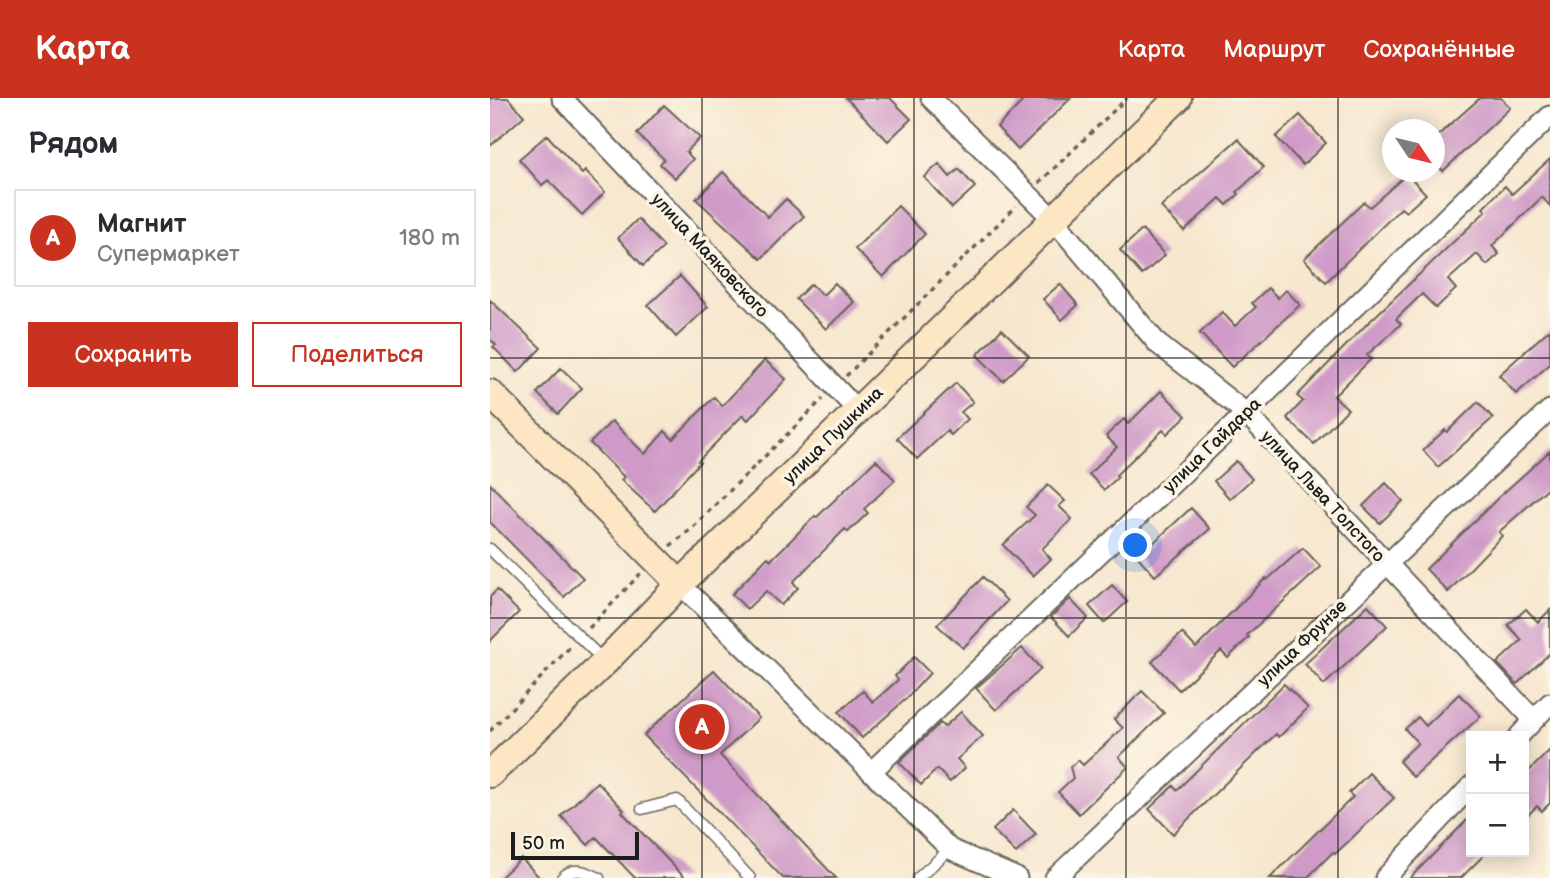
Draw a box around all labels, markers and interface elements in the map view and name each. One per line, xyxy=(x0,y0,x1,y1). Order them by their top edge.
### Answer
text: Карта xyxy=(35,29,130,69)
text: Карта xyxy=(1118,35,1185,64)
text: Маршрут xyxy=(1223,35,1325,64)
text: Сохранённые xyxy=(1363,35,1515,64)
north arrow xyxy=(1382,119,1445,182)
text: Рядом xyxy=(28,126,118,162)
street label: улица Маяковского xyxy=(647,189,773,322)
text: Магнит xyxy=(97,209,186,240)
text: A xyxy=(46,224,60,252)
text: 180 m xyxy=(399,224,460,252)
text: Супермаркет xyxy=(97,240,240,268)
button: Сохранить xyxy=(28,322,238,387)
button: Поделиться xyxy=(252,322,462,387)
street label: улица Пушкина xyxy=(779,382,888,488)
street label: улица Гайдара xyxy=(1159,393,1266,497)
street label: улица Льва Толстого xyxy=(1256,426,1389,566)
your location xyxy=(1118,528,1152,562)
street label: улица Фрунзе xyxy=(1253,596,1351,691)
pin: A xyxy=(679,701,725,753)
map controls xyxy=(1466,731,1529,857)
button: + xyxy=(1466,731,1529,794)
button: − xyxy=(1466,794,1529,857)
scale bar xyxy=(511,829,639,861)
text: 50 m xyxy=(522,832,565,855)

